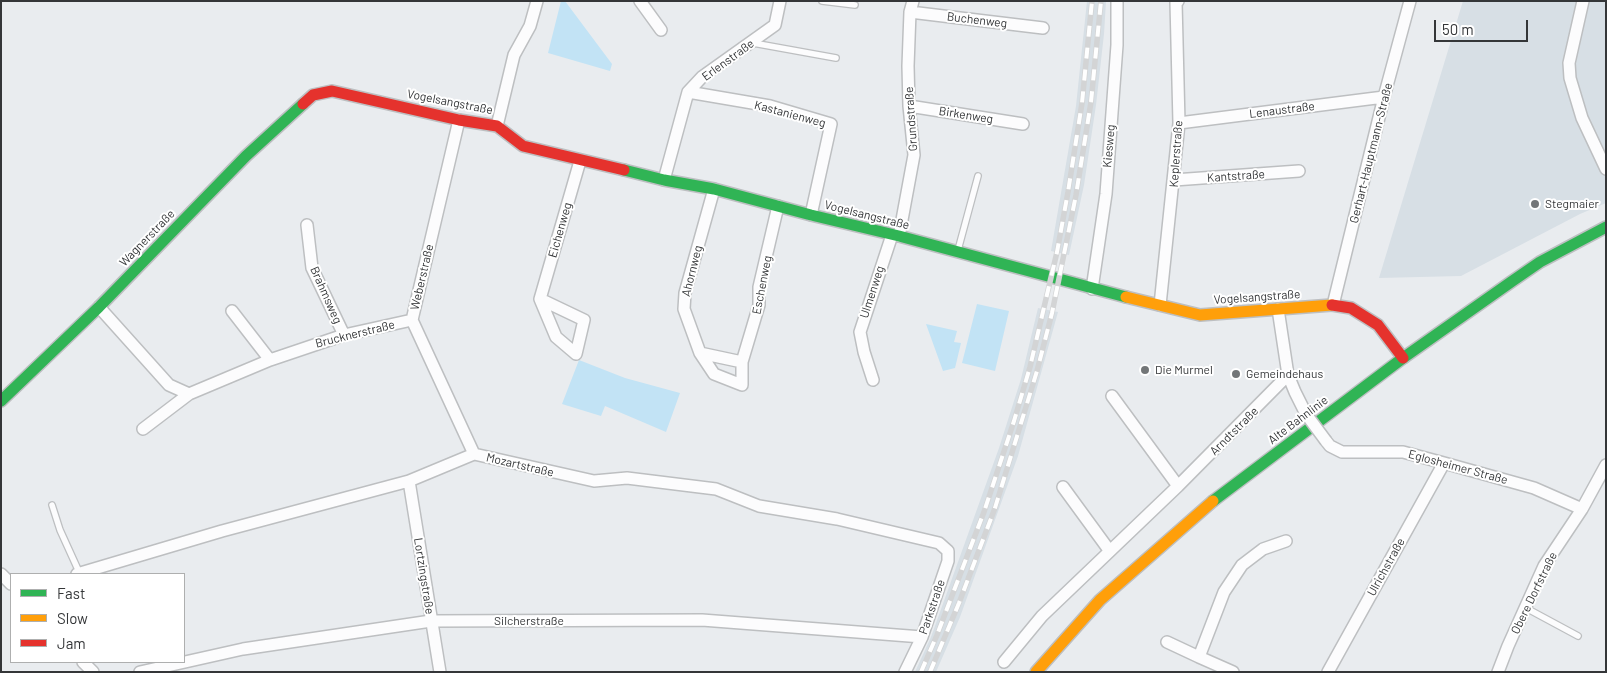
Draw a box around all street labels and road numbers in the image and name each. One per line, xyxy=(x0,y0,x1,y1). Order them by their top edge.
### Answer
street label: Buchenweg xyxy=(946,9,1008,31)
street label: Erlenstraße xyxy=(699,36,757,84)
street label: Gerhart-Hauptmann-Straße xyxy=(1347,81,1395,225)
street label: Grundstraße xyxy=(902,86,920,152)
street label: Vogelsangstraße xyxy=(406,87,494,117)
street label: Kastanienweg xyxy=(753,98,827,130)
street label: Lenaustraße xyxy=(1248,99,1316,121)
street label: Birkenweg xyxy=(938,104,994,126)
street label: Keplerstraße xyxy=(1166,120,1186,188)
street label: Kiesweg xyxy=(1100,124,1118,168)
street label: Kantstraße xyxy=(1207,167,1265,185)
street label: Vogelsangstraße xyxy=(823,197,911,233)
street label: Eichenweg xyxy=(545,201,575,259)
street label: Wagnerstraße xyxy=(116,207,178,269)
street label: Weberstraße xyxy=(407,243,437,311)
street label: Ahornweg xyxy=(679,244,705,298)
street label: Eschenweg xyxy=(749,254,775,316)
street label: Brahmsweg xyxy=(307,264,345,326)
street label: Ulmenweg xyxy=(857,264,887,320)
street label: Vogelsangstraße xyxy=(1213,287,1301,307)
street label: Brucknerstraße xyxy=(314,317,396,351)
street label: Alte Bahnlinie xyxy=(1265,393,1331,447)
street label: Arndtstraße xyxy=(1207,404,1261,458)
street label: Eglosheimer Straße xyxy=(1407,447,1509,487)
street label: Mozartstraße xyxy=(485,450,555,480)
street label: Ulrichstraße xyxy=(1364,535,1408,599)
street label: Lortzingstraße xyxy=(411,537,437,615)
street label: Obere Dorfstraße xyxy=(1508,550,1560,636)
street label: Parkstraße xyxy=(916,578,948,636)
street label: Silcherstraße xyxy=(494,614,564,628)

